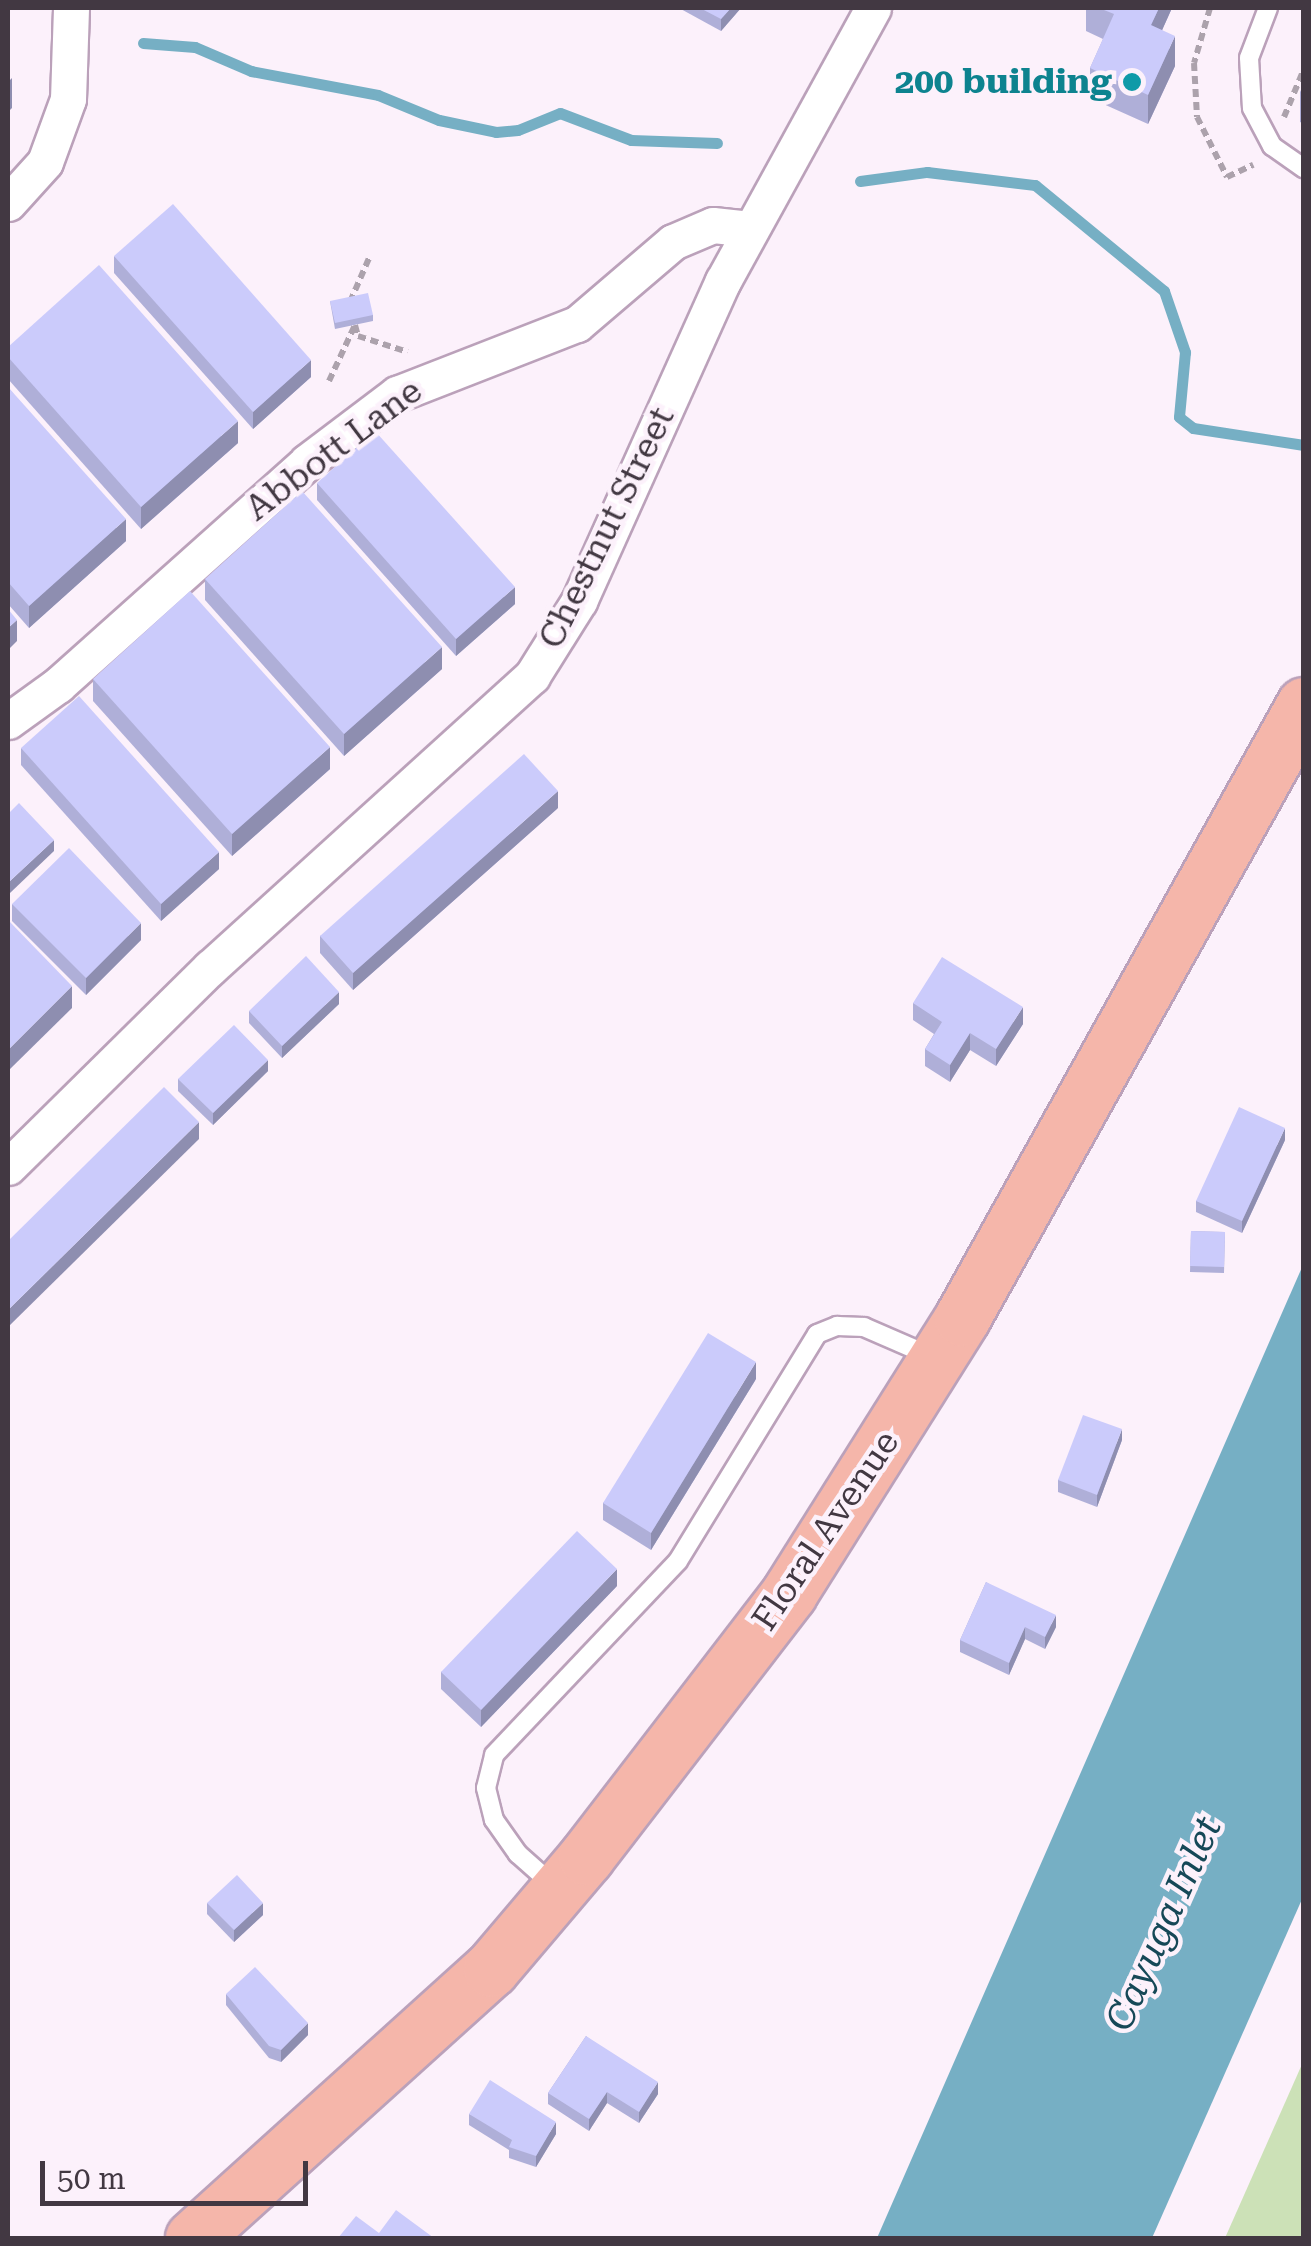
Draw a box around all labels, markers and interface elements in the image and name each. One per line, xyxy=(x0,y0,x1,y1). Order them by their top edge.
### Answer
place label: 200 building xyxy=(895,61,1112,103)
marker: 200 building xyxy=(1121,71,1143,93)
street label: Abbott Lane xyxy=(238,370,430,530)
street label: Chestnut Street xyxy=(530,401,684,655)
street label: Floral Avenue xyxy=(744,1423,908,1639)
water label: Cayuga Inlet xyxy=(1097,1810,1231,2038)
scale bar xyxy=(45,2141,312,2203)
text: 50 m xyxy=(57,2161,126,2196)

